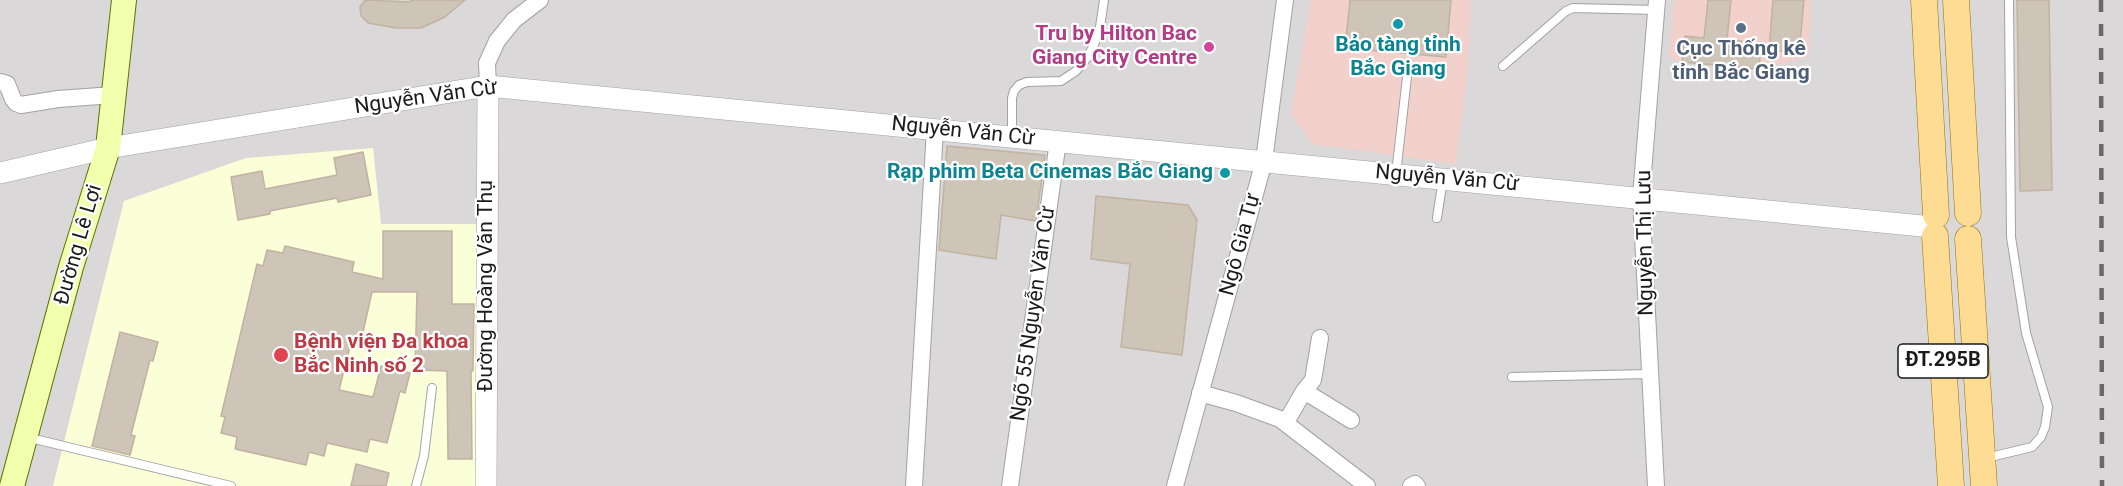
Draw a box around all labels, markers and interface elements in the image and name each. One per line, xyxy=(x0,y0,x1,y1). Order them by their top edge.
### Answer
marker: Bảo tàng tỉnh Bắc Giang xyxy=(1391,17,1405,31)
marker: Cục Thống kê tỉnh Bắc Giang xyxy=(1734,21,1748,35)
place label: Tru by Hilton Bac Giang City Centre xyxy=(1032,22,1197,72)
place label: Bảo tàng tỉnh Bắc Giang xyxy=(1335,33,1461,83)
place label: Cục Thống kê tỉnh Bắc Giang xyxy=(1672,37,1810,87)
marker: Tru by Hilton Bac Giang City Centre xyxy=(1202,40,1216,54)
street label: Nguyễn Văn Cừ xyxy=(353,76,499,120)
street label: Nguyễn Văn Cừ xyxy=(890,112,1036,152)
place label: Rạp phim Beta Cinemas Bắc Giang xyxy=(887,160,1213,186)
street label: Nguyễn Văn Cừ xyxy=(1374,160,1520,198)
marker: Rạp phim Beta Cinemas Bắc Giang xyxy=(1218,166,1232,180)
street label: Nguyễn Thị Lưu xyxy=(1632,170,1660,316)
street label: Đường Hoàng Văn Thụ xyxy=(474,180,500,392)
street label: Đường Lê Lợi xyxy=(50,182,108,308)
street label: Ngô Gia Tự xyxy=(1215,191,1267,299)
street label: Ngõ 55 Nguyễn Văn Cừ xyxy=(1006,205,1062,423)
place label: Bệnh viện Đa khoa Bắc Ninh số 2 xyxy=(294,330,469,380)
road number: ĐT.295B xyxy=(1898,344,1988,378)
marker: Bệnh viện Đa khoa Bắc Ninh số 2 xyxy=(272,346,290,364)

